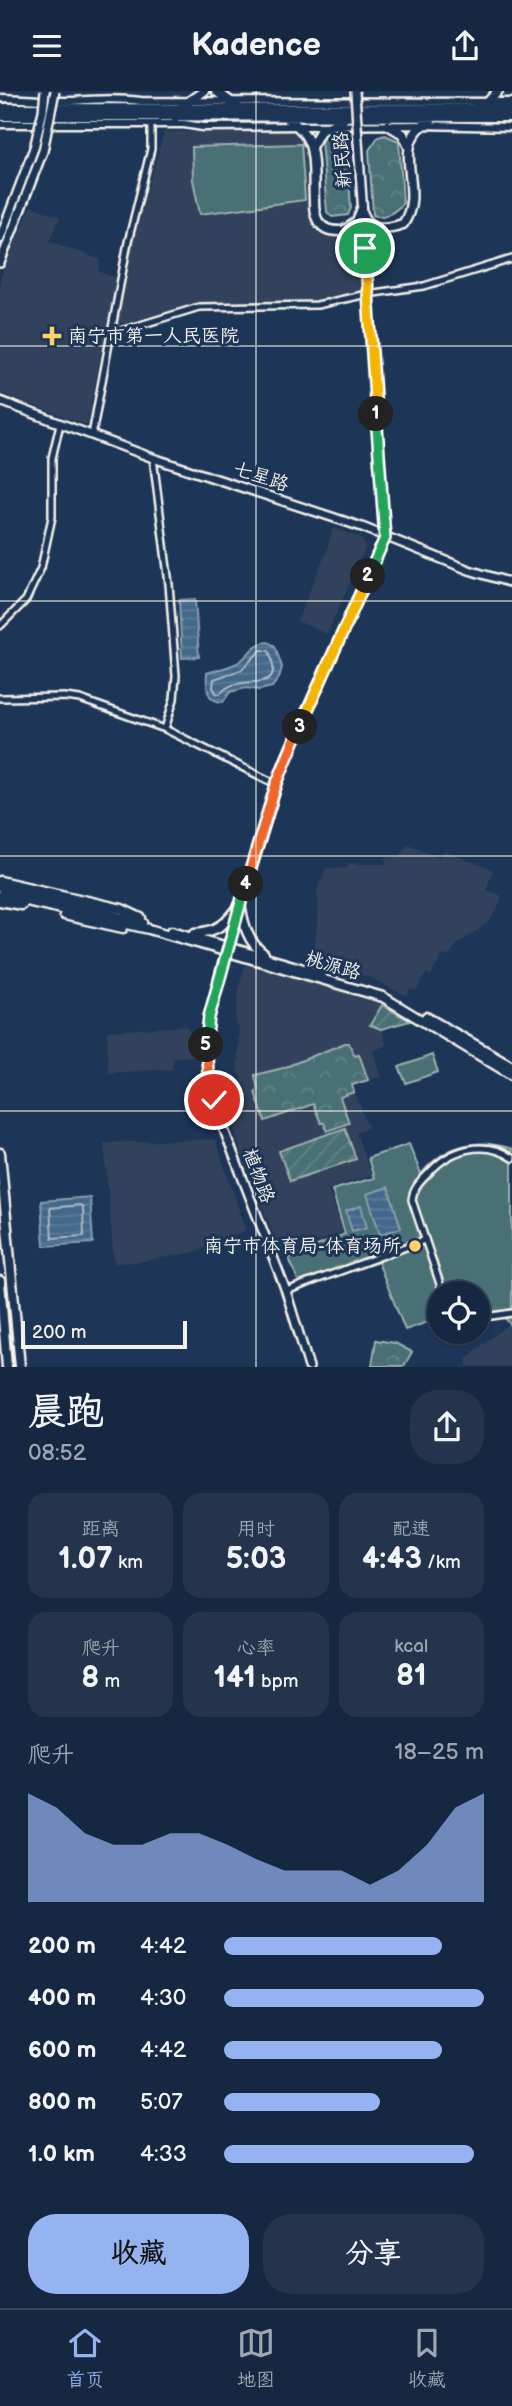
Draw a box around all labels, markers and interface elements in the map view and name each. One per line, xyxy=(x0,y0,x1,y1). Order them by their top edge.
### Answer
text: Kadence xyxy=(191,26,321,65)
icon: menu xyxy=(28,27,66,65)
icon: share xyxy=(446,27,484,65)
street label: 新民路 xyxy=(330,131,356,189)
pin xyxy=(335,218,395,278)
icon: arrive xyxy=(346,229,384,267)
place label: 南宁市第一人民医院 xyxy=(68,325,239,348)
marker: 南宁市第一人民医院 xyxy=(42,326,62,346)
pin: 1 xyxy=(358,397,394,431)
text: 1 xyxy=(372,402,380,425)
street label: 七星路 xyxy=(230,457,292,497)
pin: 2 xyxy=(350,559,386,594)
text: 2 xyxy=(362,564,373,587)
pin: 3 xyxy=(282,709,318,745)
text: 3 xyxy=(294,715,305,738)
pin: 4 xyxy=(229,867,264,901)
text: 4 xyxy=(240,872,251,895)
street label: 桃源路 xyxy=(302,947,364,985)
pin: 5 xyxy=(188,1027,224,1063)
text: 5 xyxy=(200,1033,211,1056)
pin xyxy=(184,1070,244,1130)
icon: check xyxy=(195,1081,233,1119)
street label: 植物路 xyxy=(237,1145,279,1207)
place label: 南宁市体育局-体育场所 xyxy=(204,1235,401,1258)
marker: 南宁市体育局-体育场所 xyxy=(407,1238,423,1254)
map controls xyxy=(427,1281,490,1344)
button: locate xyxy=(427,1281,490,1344)
scale bar xyxy=(21,1317,187,1349)
text: 200 m xyxy=(32,1321,86,1344)
text: 晨跑 xyxy=(28,1390,104,1435)
button: share xyxy=(410,1390,484,1464)
text: 08:52 xyxy=(28,1439,86,1467)
text: 距离 xyxy=(82,1518,120,1541)
text: 用时 xyxy=(237,1518,275,1541)
text: 配速 xyxy=(392,1518,430,1541)
text: 1.07 xyxy=(58,1541,113,1577)
text: 5:03 xyxy=(226,1541,286,1577)
text: 4:43 xyxy=(362,1541,422,1577)
text: km xyxy=(113,1551,143,1574)
text: /km xyxy=(422,1551,461,1574)
text: kcal xyxy=(394,1635,428,1658)
text: 爬升 xyxy=(82,1637,120,1660)
text: 心率 xyxy=(237,1637,275,1660)
text: 81 xyxy=(396,1658,427,1694)
text: 8 xyxy=(81,1660,99,1696)
text: 141 xyxy=(214,1660,256,1696)
text: m xyxy=(99,1670,120,1693)
text: bpm xyxy=(256,1670,298,1693)
text: 18–25 m xyxy=(395,1738,484,1766)
text: 爬升 xyxy=(28,1741,74,1769)
text: 200 m xyxy=(28,1932,96,1960)
text: 4:42 xyxy=(140,1932,186,1960)
text: 400 m xyxy=(28,1984,96,2012)
text: 4:30 xyxy=(140,1984,186,2012)
text: 600 m xyxy=(28,2036,96,2064)
text: 4:42 xyxy=(140,2036,186,2064)
text: 800 m xyxy=(28,2088,96,2116)
text: 5:07 xyxy=(140,2088,183,2116)
text: 1.0 km xyxy=(28,2140,95,2168)
text: 4:33 xyxy=(140,2140,187,2168)
button: 收藏 xyxy=(28,2214,249,2294)
button: 分享 xyxy=(263,2214,484,2294)
tab: 首页 xyxy=(66,2324,104,2392)
tab: 地图 xyxy=(237,2324,275,2392)
tab: 收藏 xyxy=(408,2324,446,2392)

